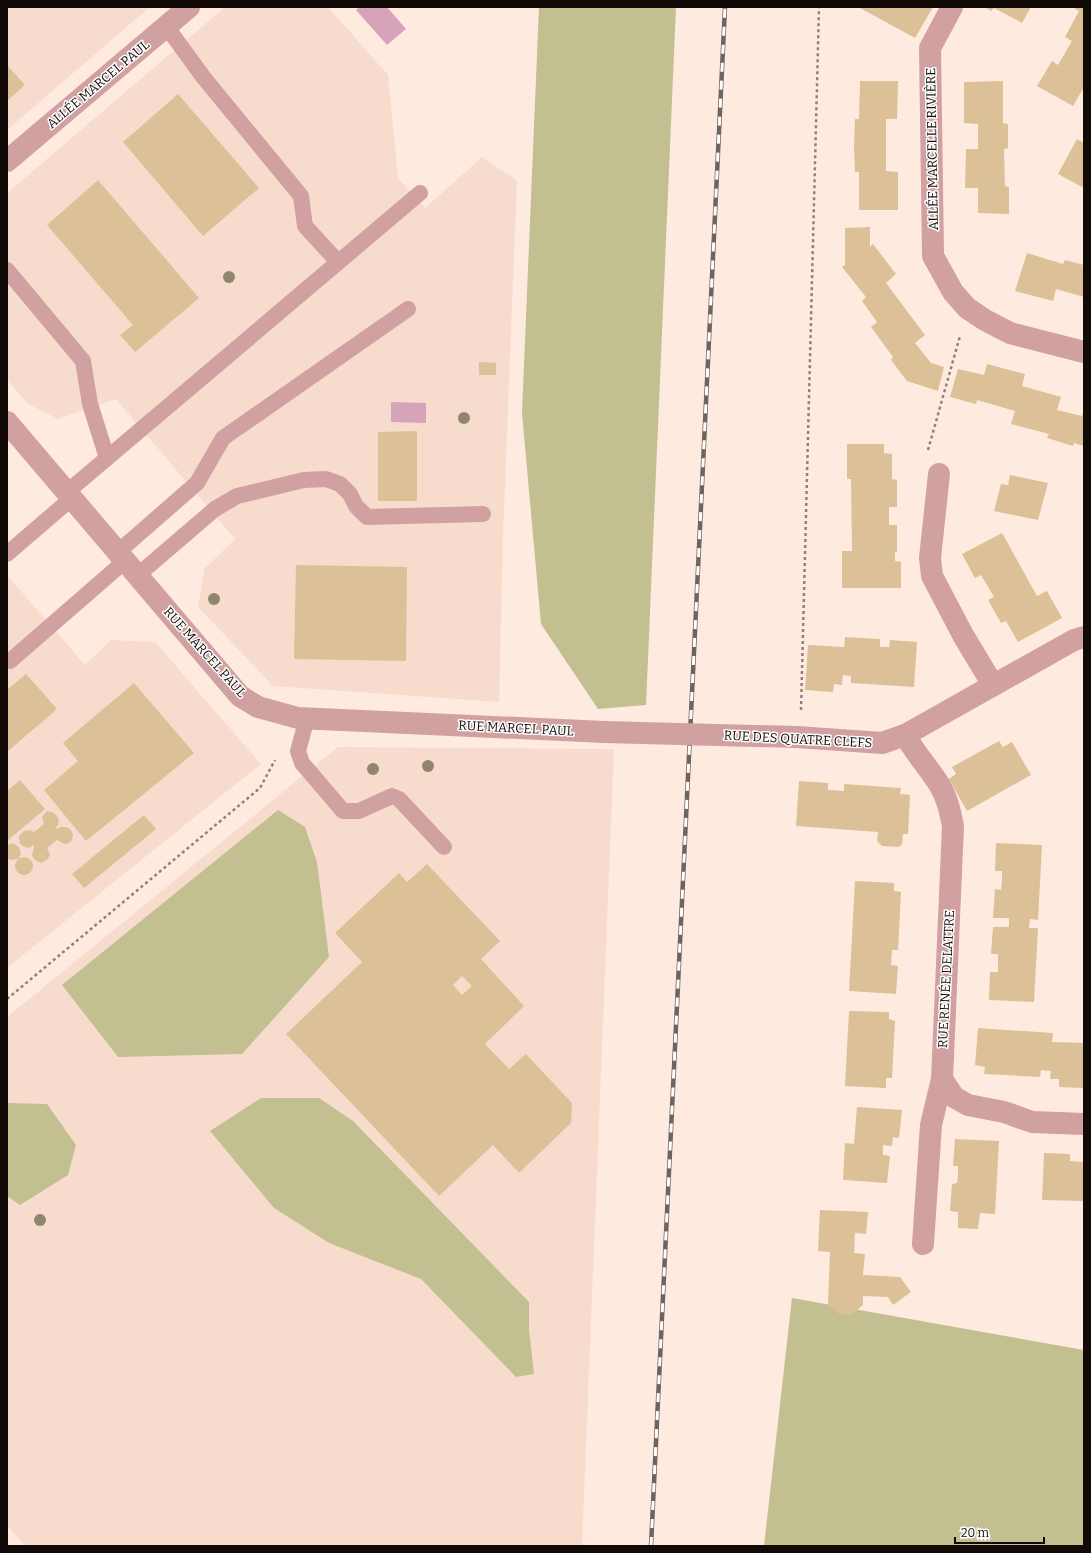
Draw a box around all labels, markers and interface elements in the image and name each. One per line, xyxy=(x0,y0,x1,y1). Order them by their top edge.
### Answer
street label: ALLÉE MARCEL PAUL xyxy=(44,37,152,131)
street label: ALLÉE MARCELLE RIVIÈRE xyxy=(923,68,941,230)
street label: RUE MARCEL PAUL xyxy=(161,604,249,700)
street label: RUE MARCEL PAUL xyxy=(458,717,574,739)
street label: RUE DES QUATRE CLEFS xyxy=(723,728,873,750)
street label: RUE RENÉE DELATTRE xyxy=(935,910,957,1048)
scale bar xyxy=(955,1519,1044,1545)
text: 20 m xyxy=(961,1526,990,1540)

